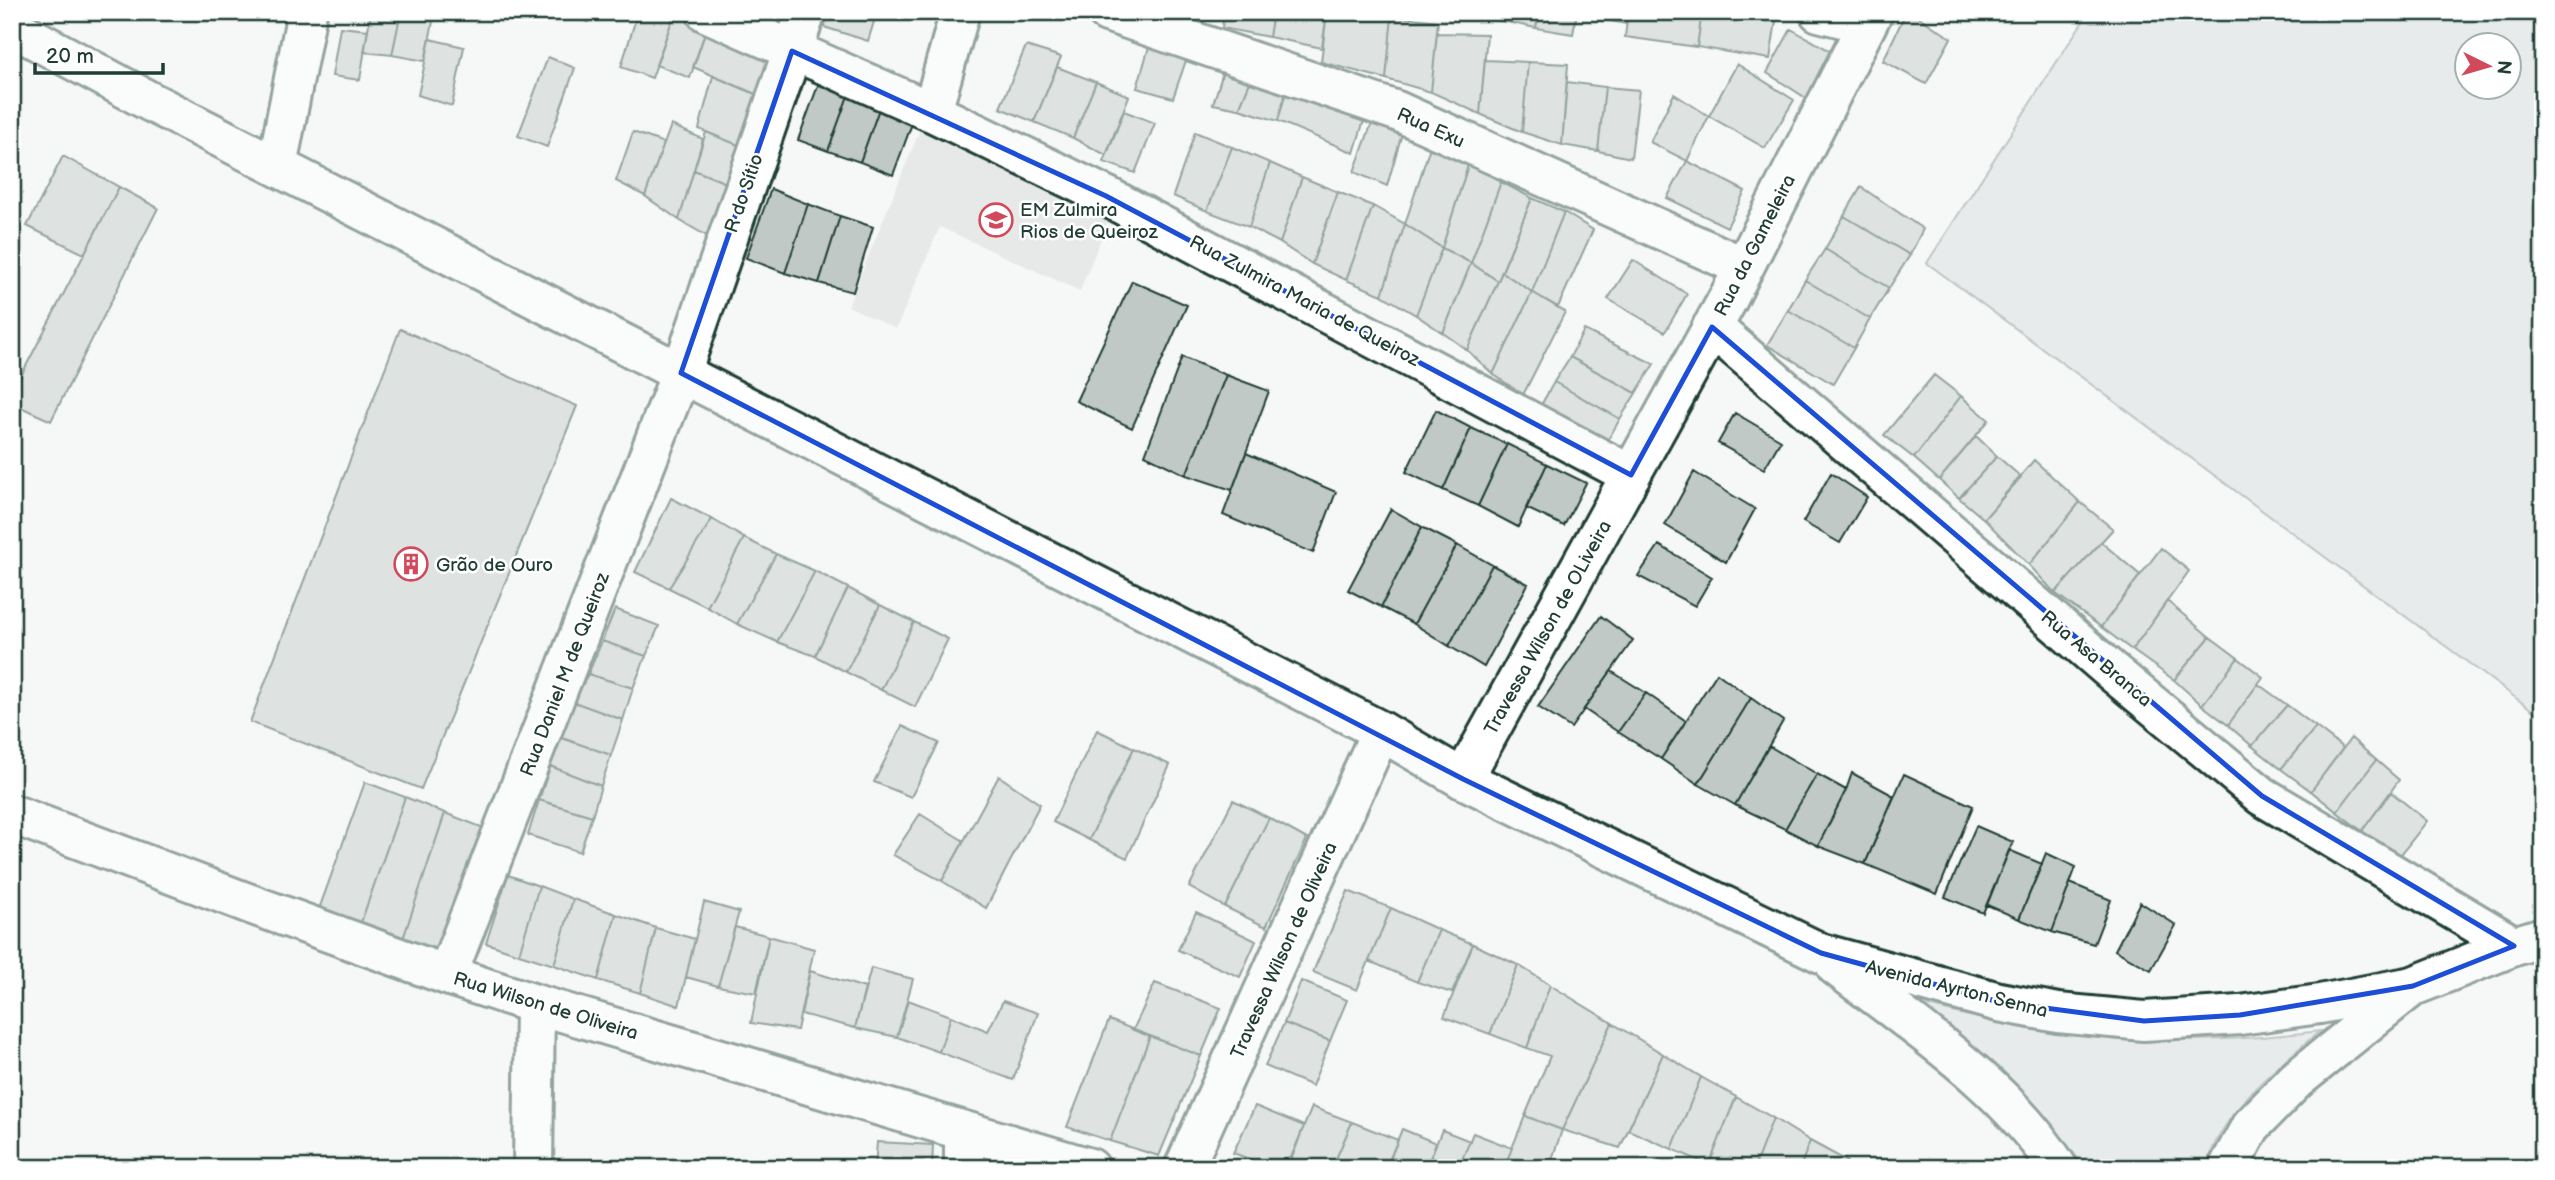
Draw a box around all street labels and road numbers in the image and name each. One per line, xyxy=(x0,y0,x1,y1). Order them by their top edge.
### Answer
street label: Rua Exu xyxy=(1393,103,1468,153)
street label: R do Sítio xyxy=(720,151,769,236)
street label: Rua da Gameleira xyxy=(1710,171,1801,320)
street label: Rua Zulmira Maria de Queiroz xyxy=(1185,231,1424,372)
street label: Travessa Wilson de OLiveira xyxy=(1480,517,1617,739)
street label: Rua Daniel M de Queiroz xyxy=(516,569,615,780)
street label: Rua Asa Branca xyxy=(2036,606,2156,712)
street label: Travessa Wilson de Oliveira xyxy=(1226,839,1343,1062)
street label: Avenida Ayrton Senna xyxy=(1863,956,2050,1023)
street label: Rua Wilson de Oliveira xyxy=(450,967,641,1045)

